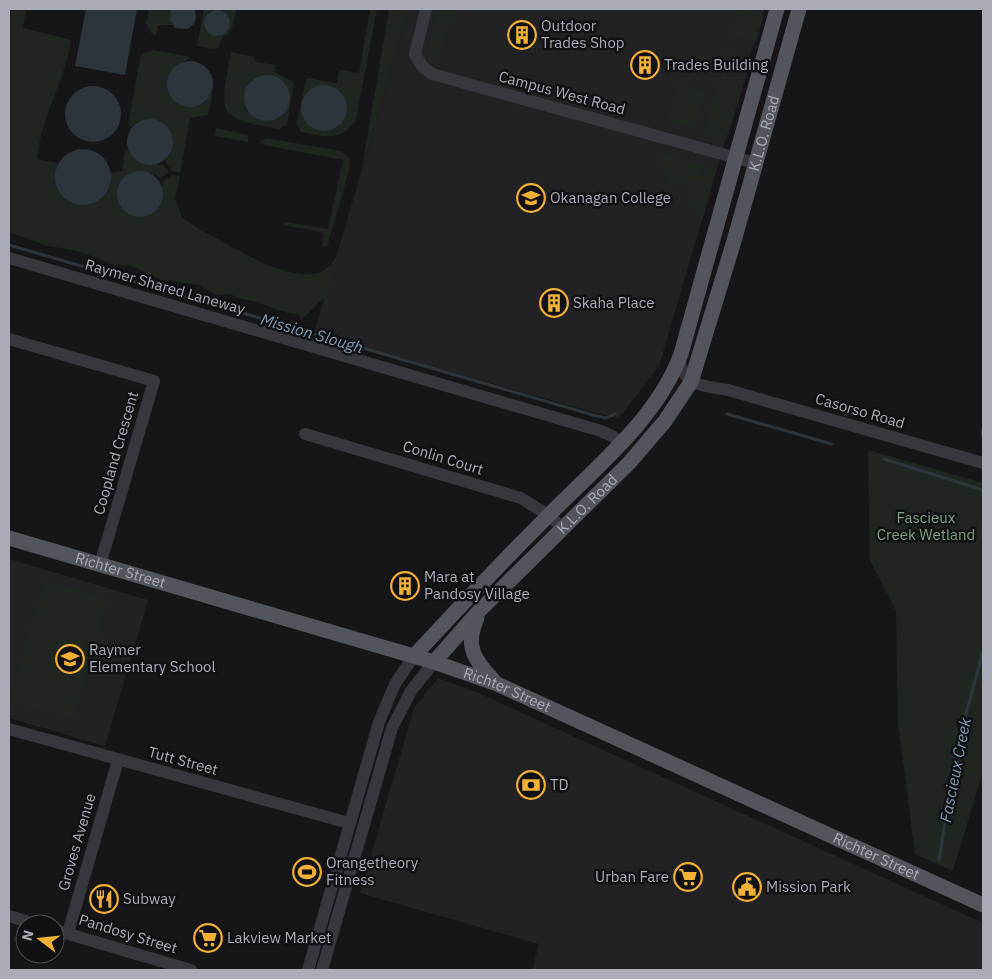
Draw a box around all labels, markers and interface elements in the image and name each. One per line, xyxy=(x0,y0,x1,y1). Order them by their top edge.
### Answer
place label: Outdoor Trades Shop xyxy=(541,16,624,52)
building icon: Outdoor Trades Shop xyxy=(507,20,537,50)
building icon: Trades Building xyxy=(630,50,660,80)
place label: Trades Building xyxy=(664,55,768,74)
street label: Campus West Road xyxy=(497,66,628,119)
street label: K.L.O. Road xyxy=(744,93,783,173)
school or university icon: Okanagan College xyxy=(516,183,546,213)
place label: Okanagan College xyxy=(550,188,671,207)
street label: Raymer Shared Laneway xyxy=(83,255,248,319)
building icon: Skaha Place xyxy=(539,288,569,318)
place label: Skaha Place xyxy=(573,293,655,312)
water label: Mission Slough xyxy=(258,309,366,357)
street label: Coopland Crescent xyxy=(89,389,142,517)
street label: Casorso Road xyxy=(813,389,907,432)
street label: Conlin Court xyxy=(401,436,486,479)
street label: K.L.O. Road xyxy=(553,470,621,538)
park label: Fascieux Creek Wetland xyxy=(877,508,975,544)
street label: Richter Street xyxy=(73,548,168,592)
place label: Mara at Pandosy Village xyxy=(424,567,530,603)
building icon: Mara at Pandosy Village xyxy=(390,571,420,601)
place label: Raymer Elementary School xyxy=(89,640,216,676)
school or university icon: Raymer Elementary School xyxy=(55,644,85,674)
street label: Richter Street xyxy=(461,663,554,716)
water label: Fascieux Creek xyxy=(935,715,975,824)
street label: Tutt Street xyxy=(146,742,220,779)
bank icon: TD xyxy=(516,770,546,800)
place label: TD xyxy=(550,775,569,794)
street label: Groves Avenue xyxy=(54,791,100,893)
street label: Richter Street xyxy=(830,828,923,884)
place label: Orangetheory Fitness xyxy=(326,853,419,889)
sports icon: Orangetheory Fitness xyxy=(292,857,322,887)
supermarket icon: Urban Fare xyxy=(673,862,703,892)
place label: Urban Fare xyxy=(595,867,669,886)
public building icon: Mission Park xyxy=(732,872,762,902)
place label: Mission Park xyxy=(766,877,851,896)
restaurant icon: Subway xyxy=(89,884,119,914)
place label: Subway xyxy=(123,889,176,908)
street label: Pandosy Street xyxy=(77,910,180,957)
north arrow xyxy=(15,914,65,964)
supermarket icon: Lakview Market xyxy=(193,923,223,953)
text: N xyxy=(17,928,38,943)
place label: Lakview Market xyxy=(227,928,331,947)

